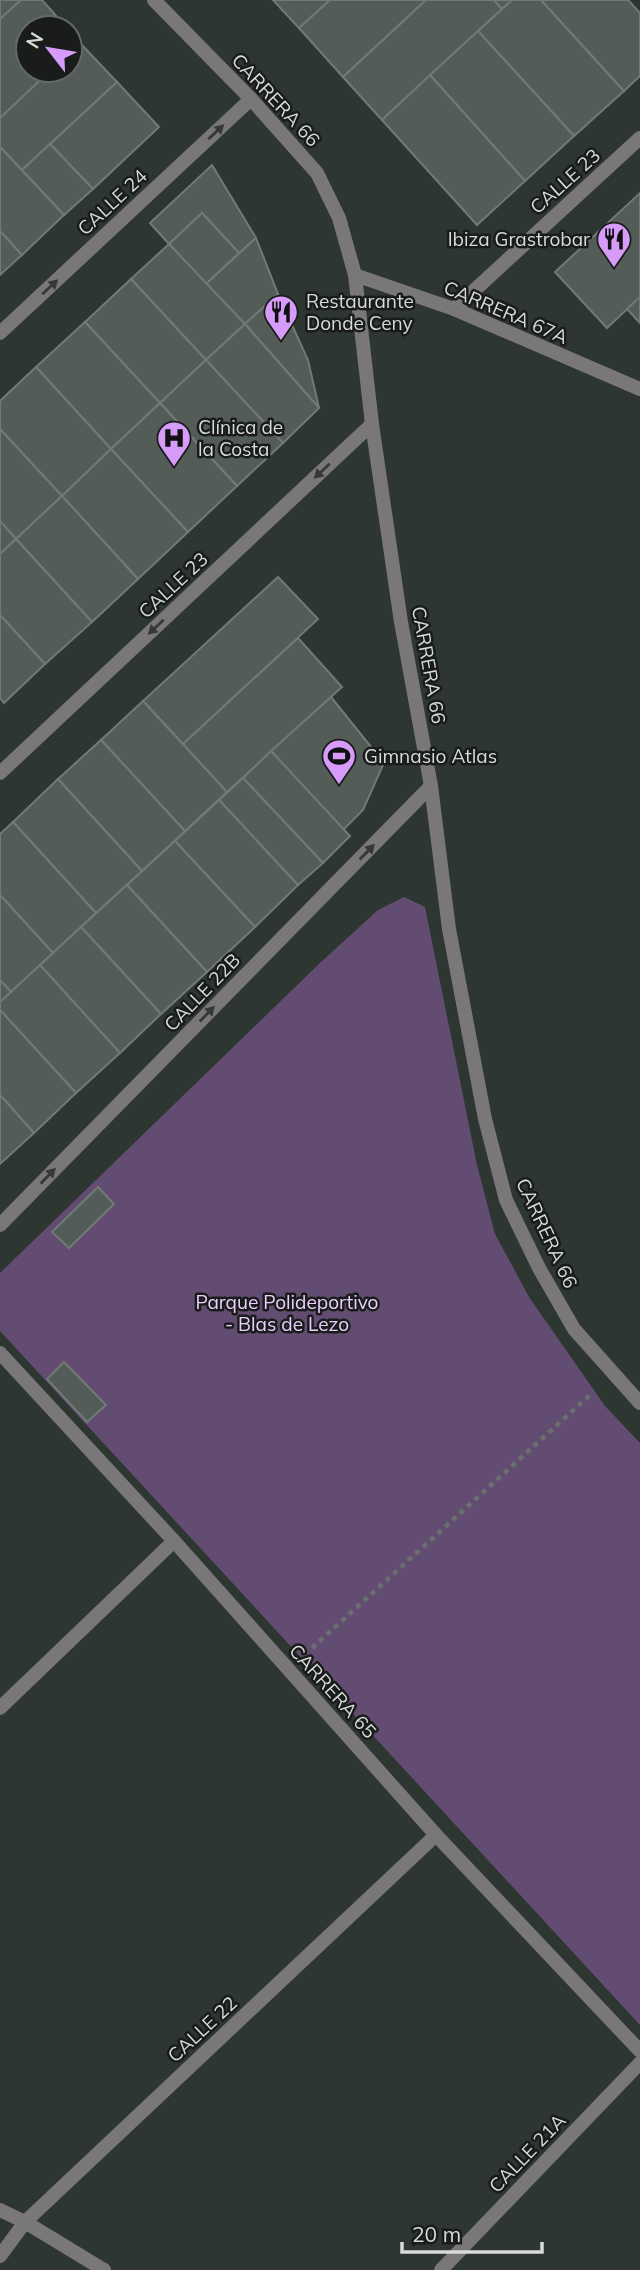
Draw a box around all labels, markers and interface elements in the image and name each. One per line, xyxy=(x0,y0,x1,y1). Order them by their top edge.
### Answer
north arrow xyxy=(14,14,84,84)
text: N xyxy=(20,28,48,53)
street label: CARRERA 66 xyxy=(227,48,325,152)
one-way arrow xyxy=(207,124,224,140)
street label: CALLE 23 xyxy=(525,143,605,219)
street label: CALLE 24 xyxy=(72,164,152,240)
restaurant icon: Ibiza Grastrobar xyxy=(595,220,633,269)
place label: Ibiza Grastrobar xyxy=(448,227,590,251)
street label: CARRERA 67A xyxy=(440,275,572,349)
one-way arrow xyxy=(41,279,58,295)
place label: Restaurante Donde Ceny xyxy=(306,289,414,335)
restaurant icon: Restaurante Donde Ceny xyxy=(262,293,300,342)
place label: Clínica de la Costa xyxy=(198,415,283,461)
hospital icon: Clínica de la Costa xyxy=(155,419,193,468)
one-way arrow xyxy=(313,463,331,479)
street label: CALLE 23 xyxy=(133,547,213,623)
street label: CARRERA 66 xyxy=(407,604,451,726)
one-way arrow xyxy=(148,618,165,634)
sports icon: Gimnasio Atlas xyxy=(320,737,358,786)
place label: Gimnasio Atlas xyxy=(364,744,497,768)
one-way arrow xyxy=(358,843,375,860)
street label: CALLE 22B xyxy=(159,948,245,1036)
one-way arrow xyxy=(199,1006,215,1023)
one-way arrow xyxy=(39,1168,56,1185)
street label: CARRERA 66 xyxy=(511,1174,583,1292)
park label: Parque Polideportivo - Blas de Lezo xyxy=(196,1290,378,1336)
street label: CARRERA 65 xyxy=(284,1639,382,1743)
street label: CALLE 22 xyxy=(162,1991,242,2067)
street label: CALLE 21A xyxy=(484,2109,570,2197)
scale bar xyxy=(402,2210,542,2254)
text: 20 m xyxy=(412,2221,461,2247)

